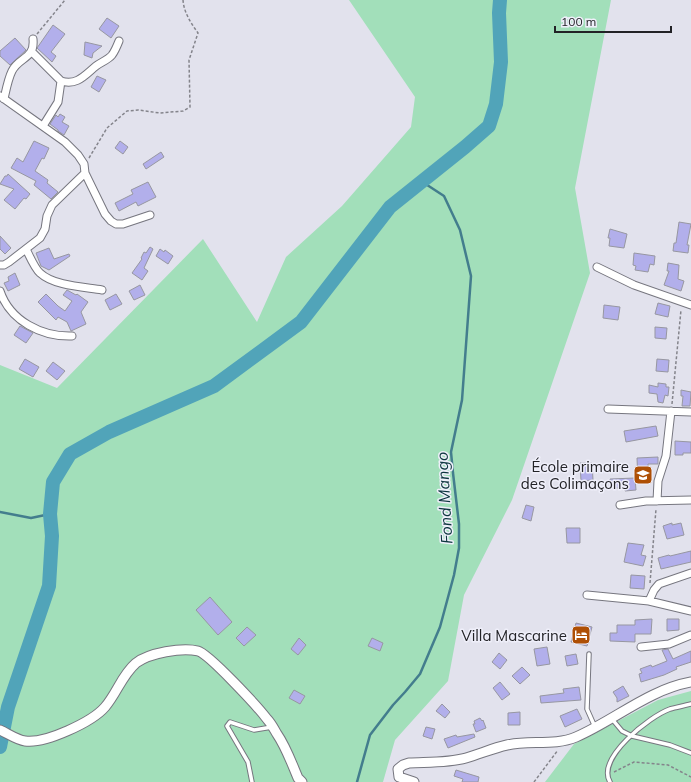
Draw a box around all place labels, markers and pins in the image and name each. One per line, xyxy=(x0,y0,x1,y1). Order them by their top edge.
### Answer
place label: École primaire des Colimaçons xyxy=(521,457,629,493)
school or university icon: École primaire des Colimaçons xyxy=(632,464,654,486)
hotel icon: Villa Mascarine xyxy=(570,624,592,646)
place label: Villa Mascarine xyxy=(461,626,567,645)

